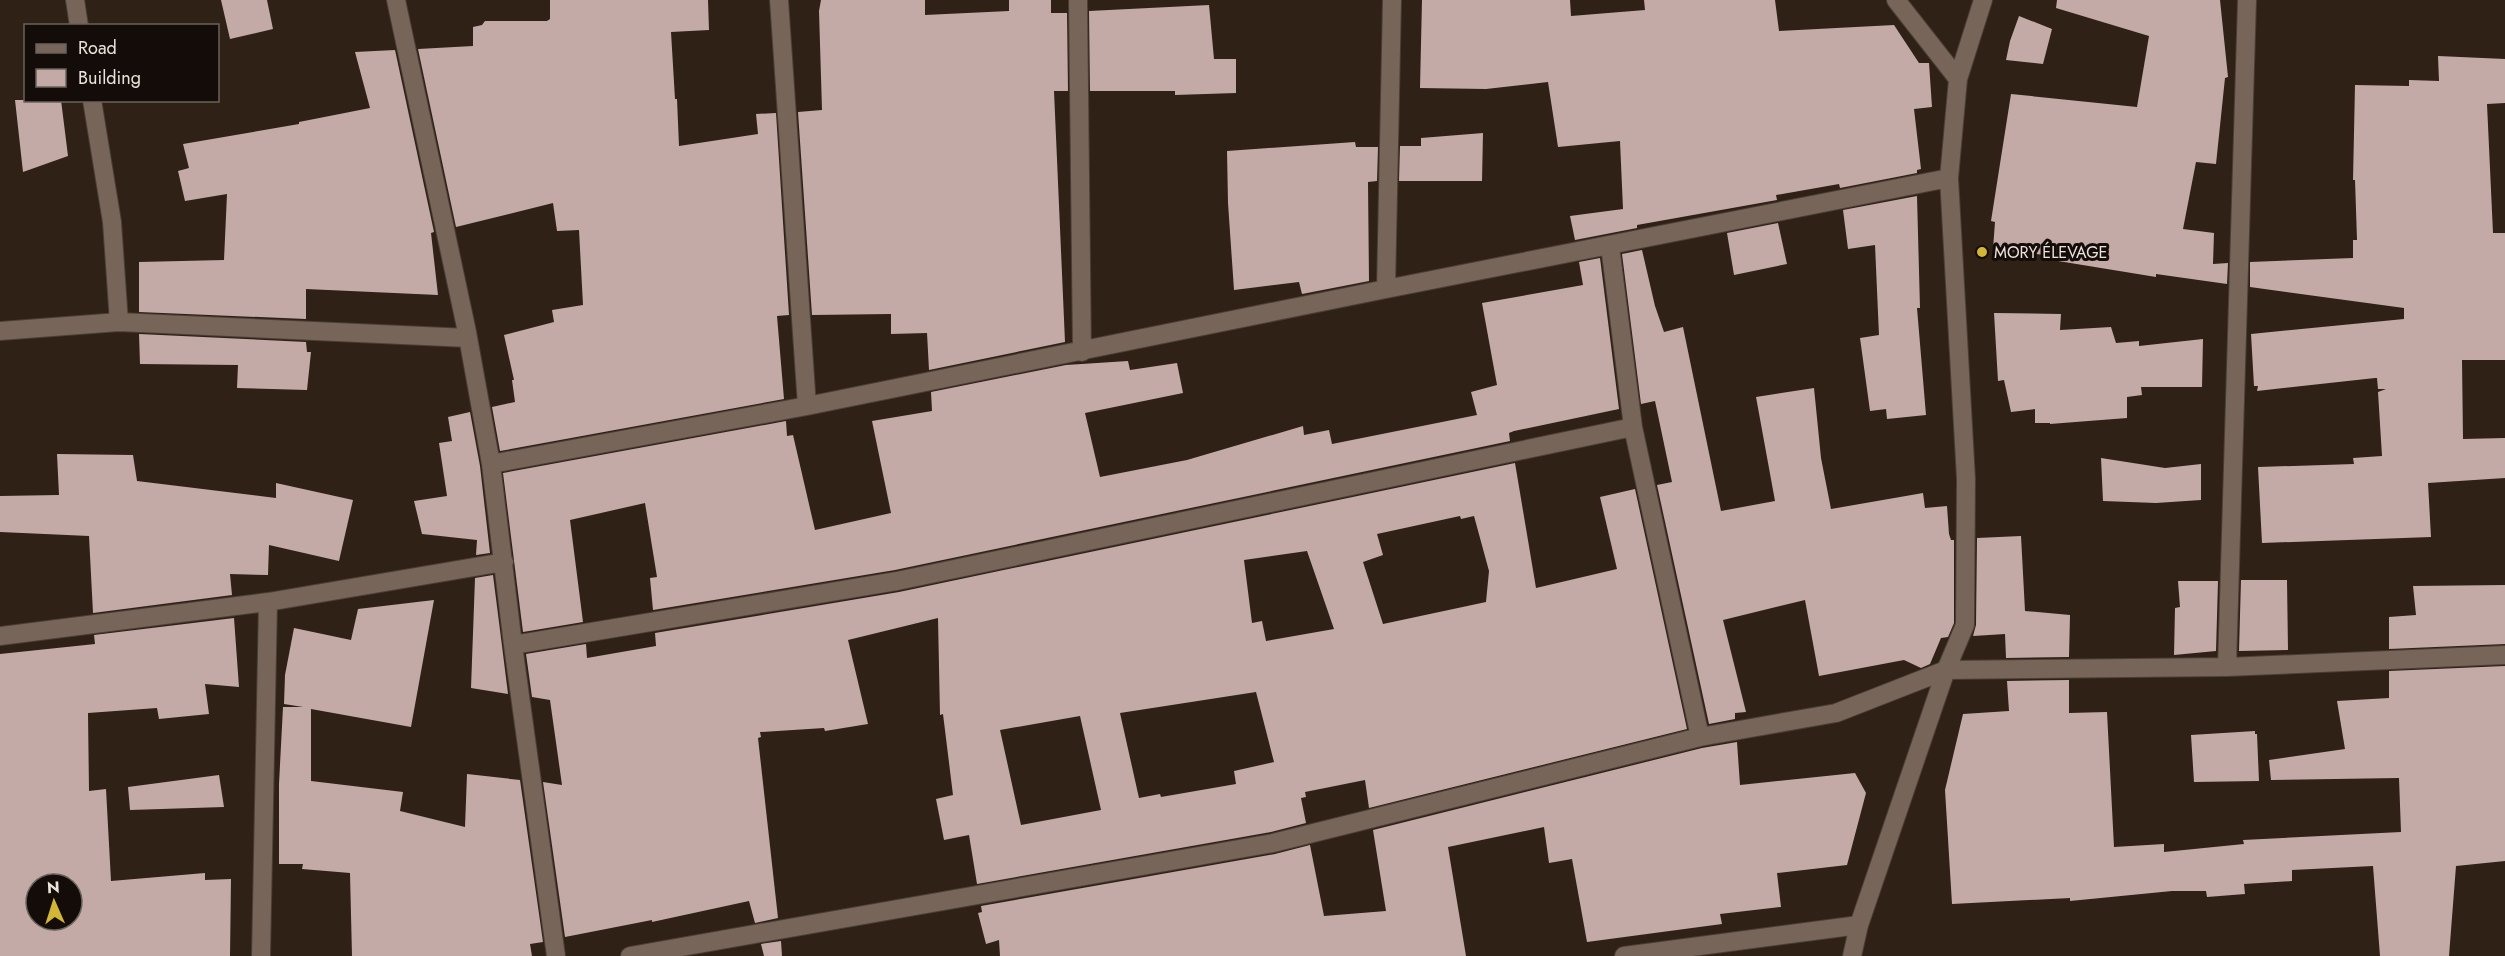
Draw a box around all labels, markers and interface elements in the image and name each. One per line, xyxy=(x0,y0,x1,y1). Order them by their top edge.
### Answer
legend xyxy=(24,24,219,102)
text: Road xyxy=(78,35,117,61)
text: Building xyxy=(78,65,141,91)
place label: MORY ÉLEVAGE xyxy=(1994,241,2107,264)
marker: MORY ÉLEVAGE xyxy=(1975,245,1989,259)
north arrow xyxy=(24,872,84,932)
text: N xyxy=(46,876,60,899)

